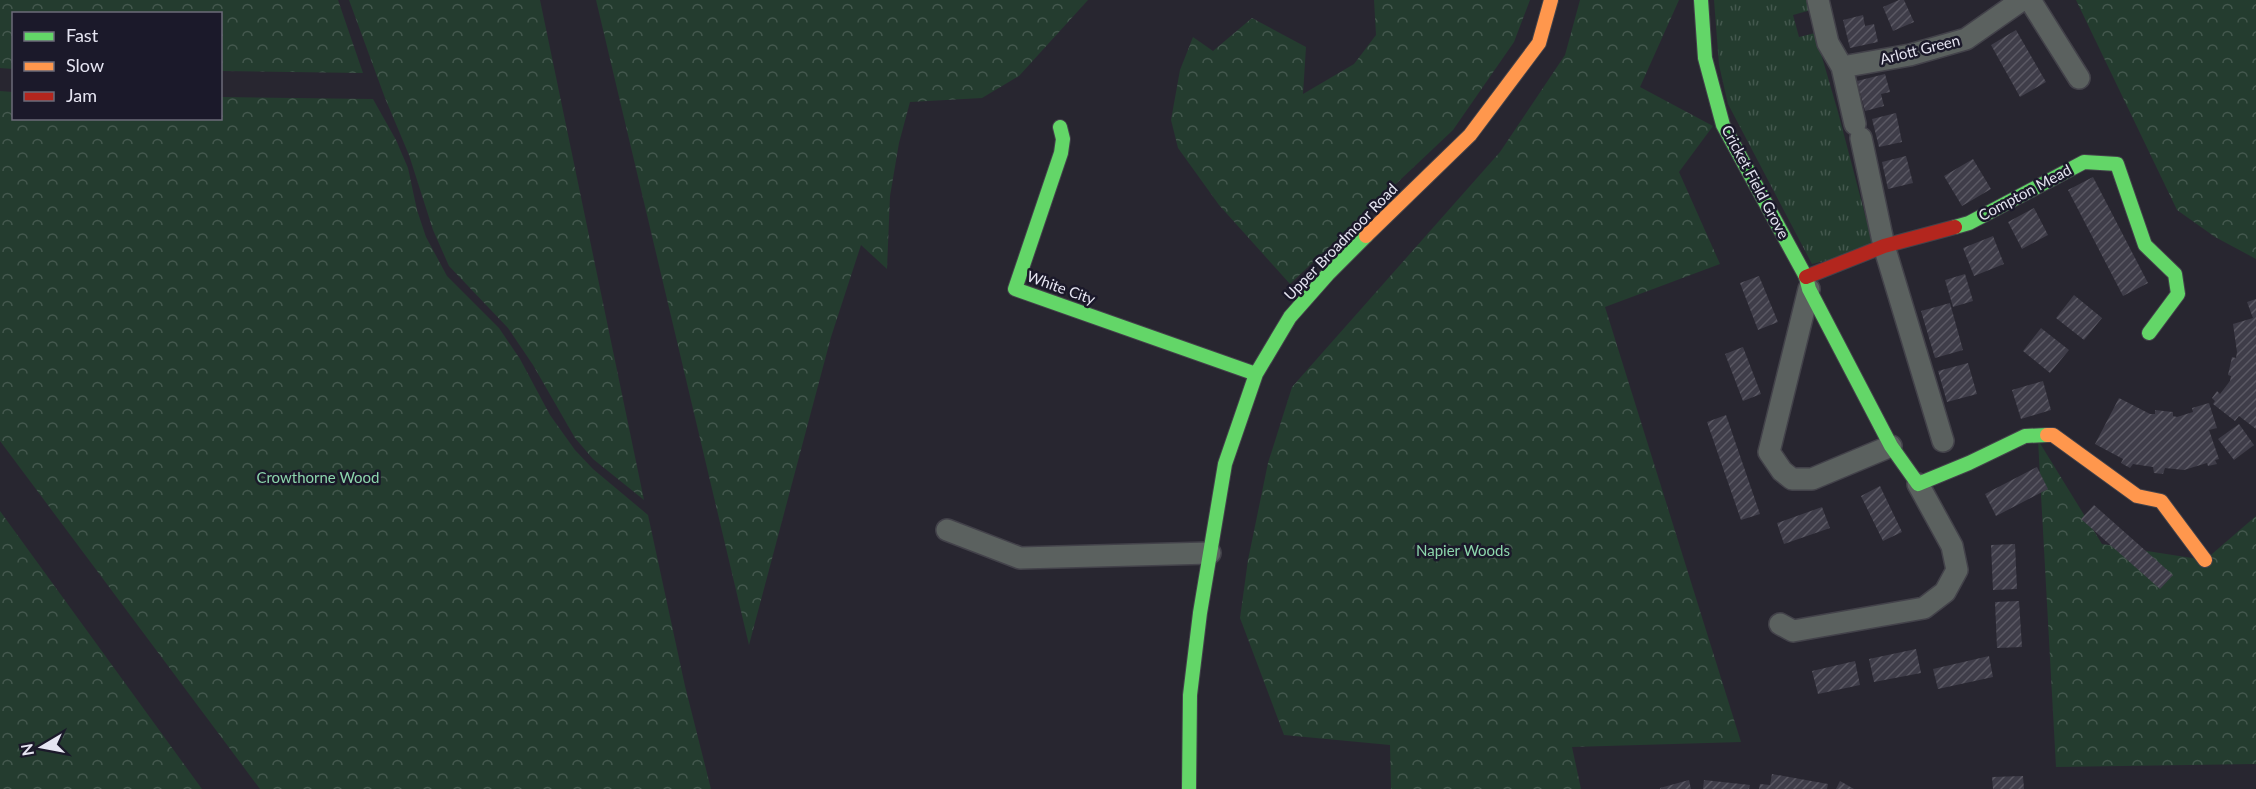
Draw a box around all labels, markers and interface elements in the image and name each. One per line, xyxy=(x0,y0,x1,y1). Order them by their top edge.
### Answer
legend xyxy=(12,12,222,120)
text: Fast xyxy=(66,24,99,46)
street label: Arlott Green xyxy=(1878,30,1962,68)
text: Slow xyxy=(66,54,104,76)
text: Jam xyxy=(66,84,97,106)
street label: Cricket Field Grove xyxy=(1718,122,1793,241)
street label: Compton Mead xyxy=(1975,160,2074,224)
street label: Upper Broadmoor Road xyxy=(1280,179,1401,303)
street label: White City xyxy=(1025,266,1098,308)
park label: Crowthorne Wood xyxy=(256,468,380,486)
park label: Napier Woods xyxy=(1416,541,1510,559)
north arrow xyxy=(12,717,72,777)
text: N xyxy=(16,742,37,757)

